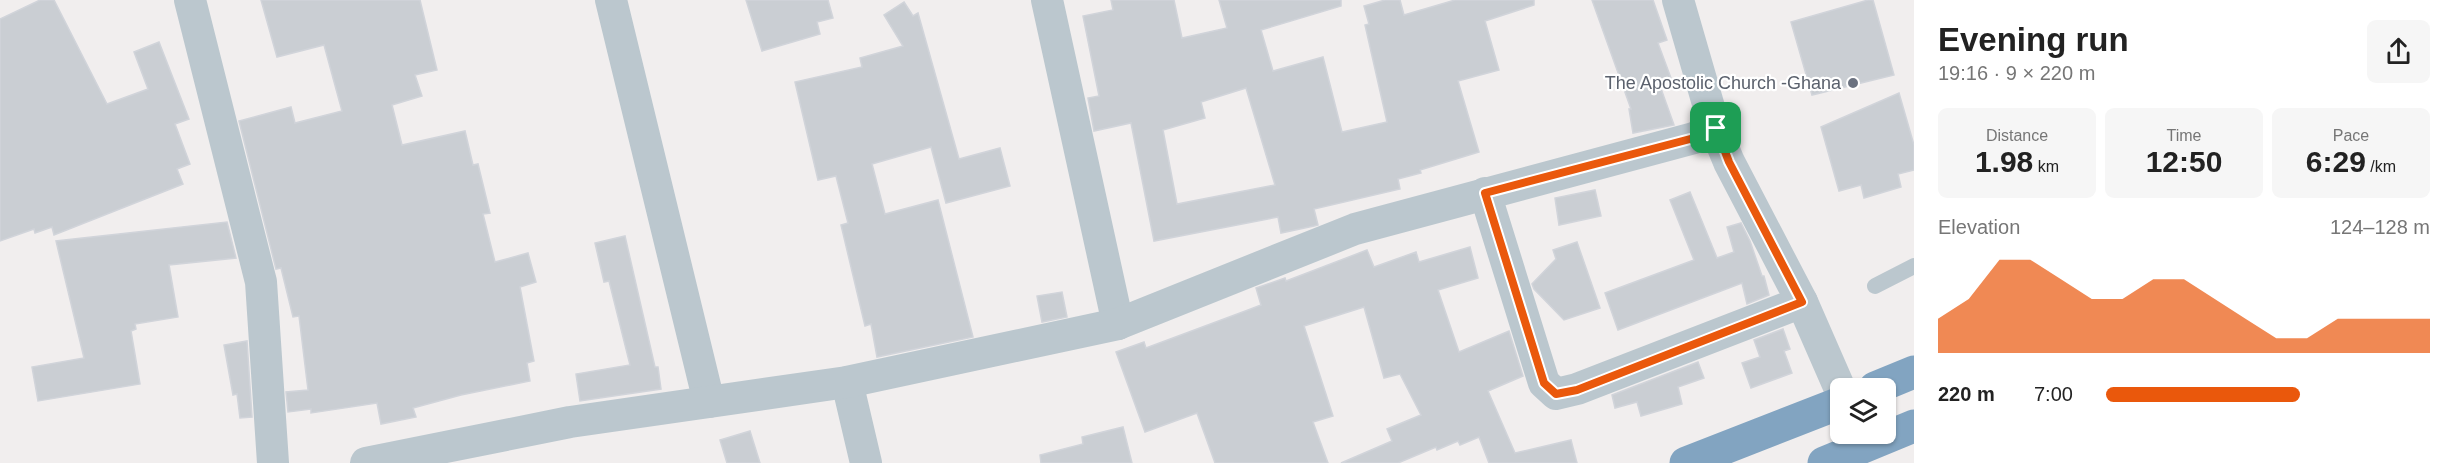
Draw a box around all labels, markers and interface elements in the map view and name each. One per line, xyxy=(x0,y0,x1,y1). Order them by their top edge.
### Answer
button: share xyxy=(2367,20,2430,83)
text: Evening run xyxy=(1938,21,2129,58)
text: 19:16 · 9 × 220 m xyxy=(1938,62,2095,84)
place label: The Apostolic Church -Ghana xyxy=(1605,73,1842,93)
marker: The Apostolic Church -Ghana xyxy=(1846,76,1860,90)
pin xyxy=(1690,102,1741,153)
icon: arrive xyxy=(1699,111,1732,144)
text: Distance xyxy=(1986,127,2048,144)
text: Time xyxy=(2167,127,2201,144)
text: Pace xyxy=(2333,127,2369,144)
text: 1.98 xyxy=(1975,145,2033,178)
text: 12:50 xyxy=(2146,145,2222,178)
text: 6:29 xyxy=(2306,145,2366,178)
text: km xyxy=(2033,158,2059,175)
text: /km xyxy=(2366,158,2396,175)
text: Elevation xyxy=(1938,216,2020,238)
text: 124–128 m xyxy=(2330,216,2430,238)
map controls xyxy=(1830,378,1896,444)
button: layers xyxy=(1830,378,1896,444)
text: 220 m xyxy=(1938,383,1995,405)
text: 7:00 xyxy=(2034,383,2073,405)

